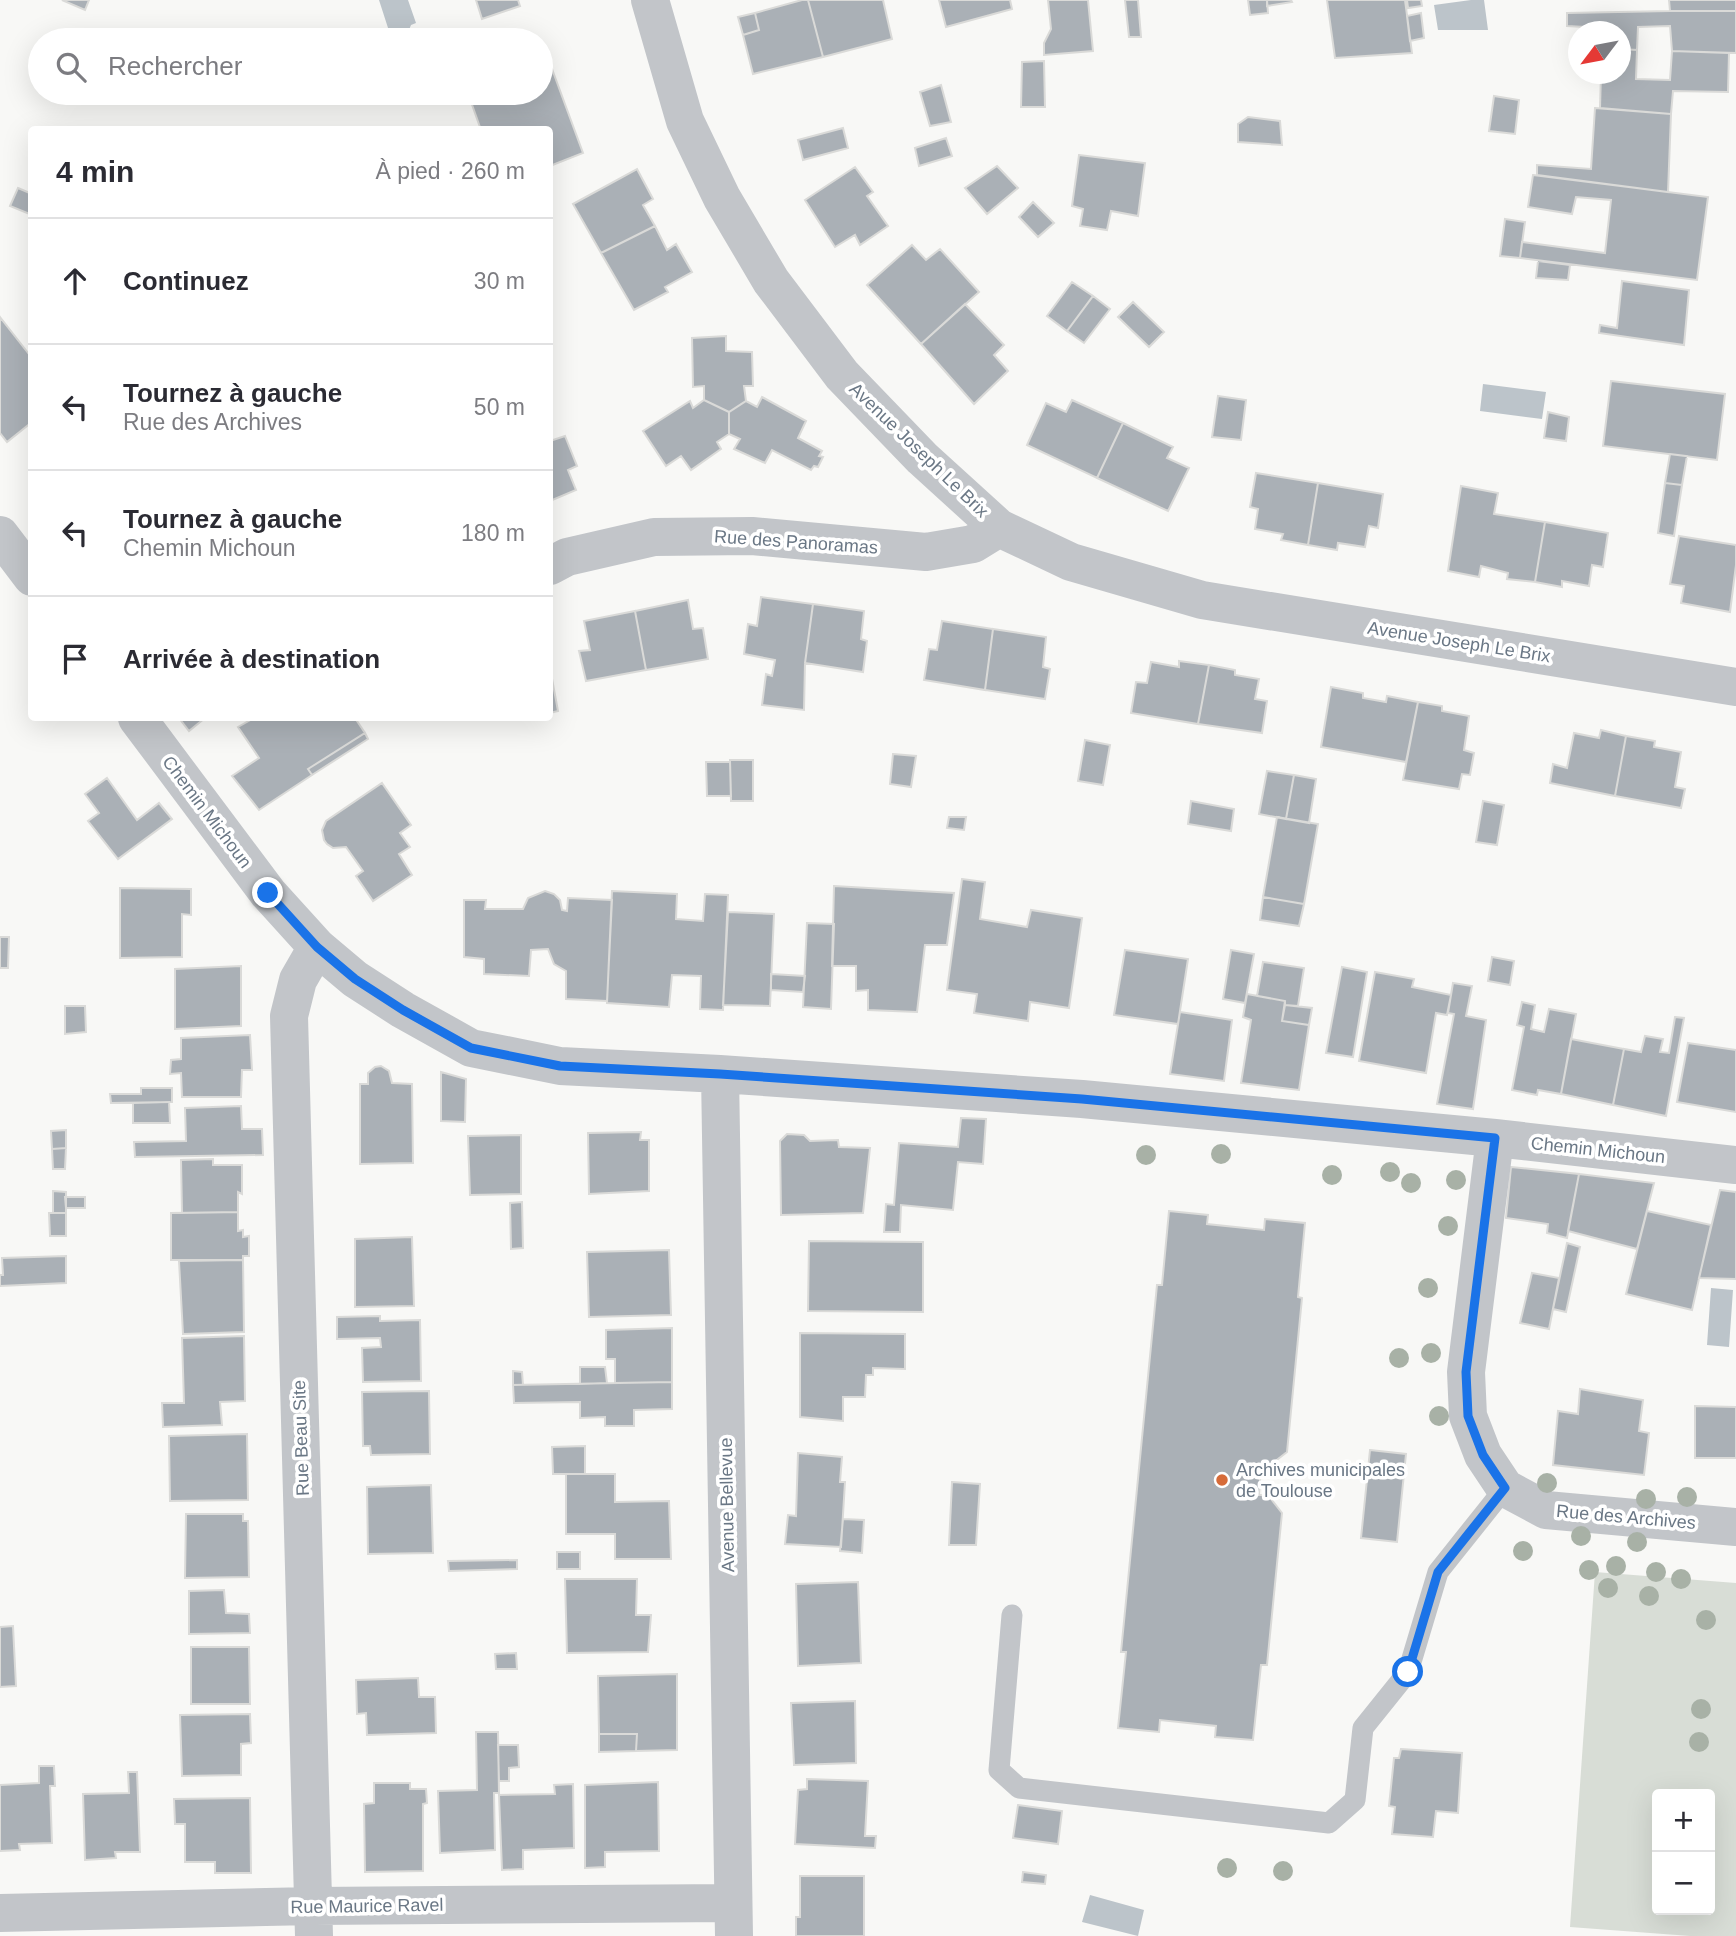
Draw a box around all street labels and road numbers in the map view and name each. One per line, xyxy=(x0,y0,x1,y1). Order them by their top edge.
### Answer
street label: Avenue Joseph Le Brix xyxy=(846,379,992,521)
street label: Rue des Panoramas xyxy=(713,526,879,558)
street label: Avenue Joseph Le Brix xyxy=(1366,618,1552,666)
street label: Chemin Michoun xyxy=(158,752,256,872)
street label: Chemin Michoun xyxy=(1530,1133,1666,1167)
street label: Rue Beau Site xyxy=(289,1380,313,1496)
street label: Avenue Bellevue xyxy=(716,1437,738,1573)
street label: Rue des Archives xyxy=(1555,1501,1697,1533)
street label: Rue Maurice Ravel xyxy=(290,1895,444,1917)

